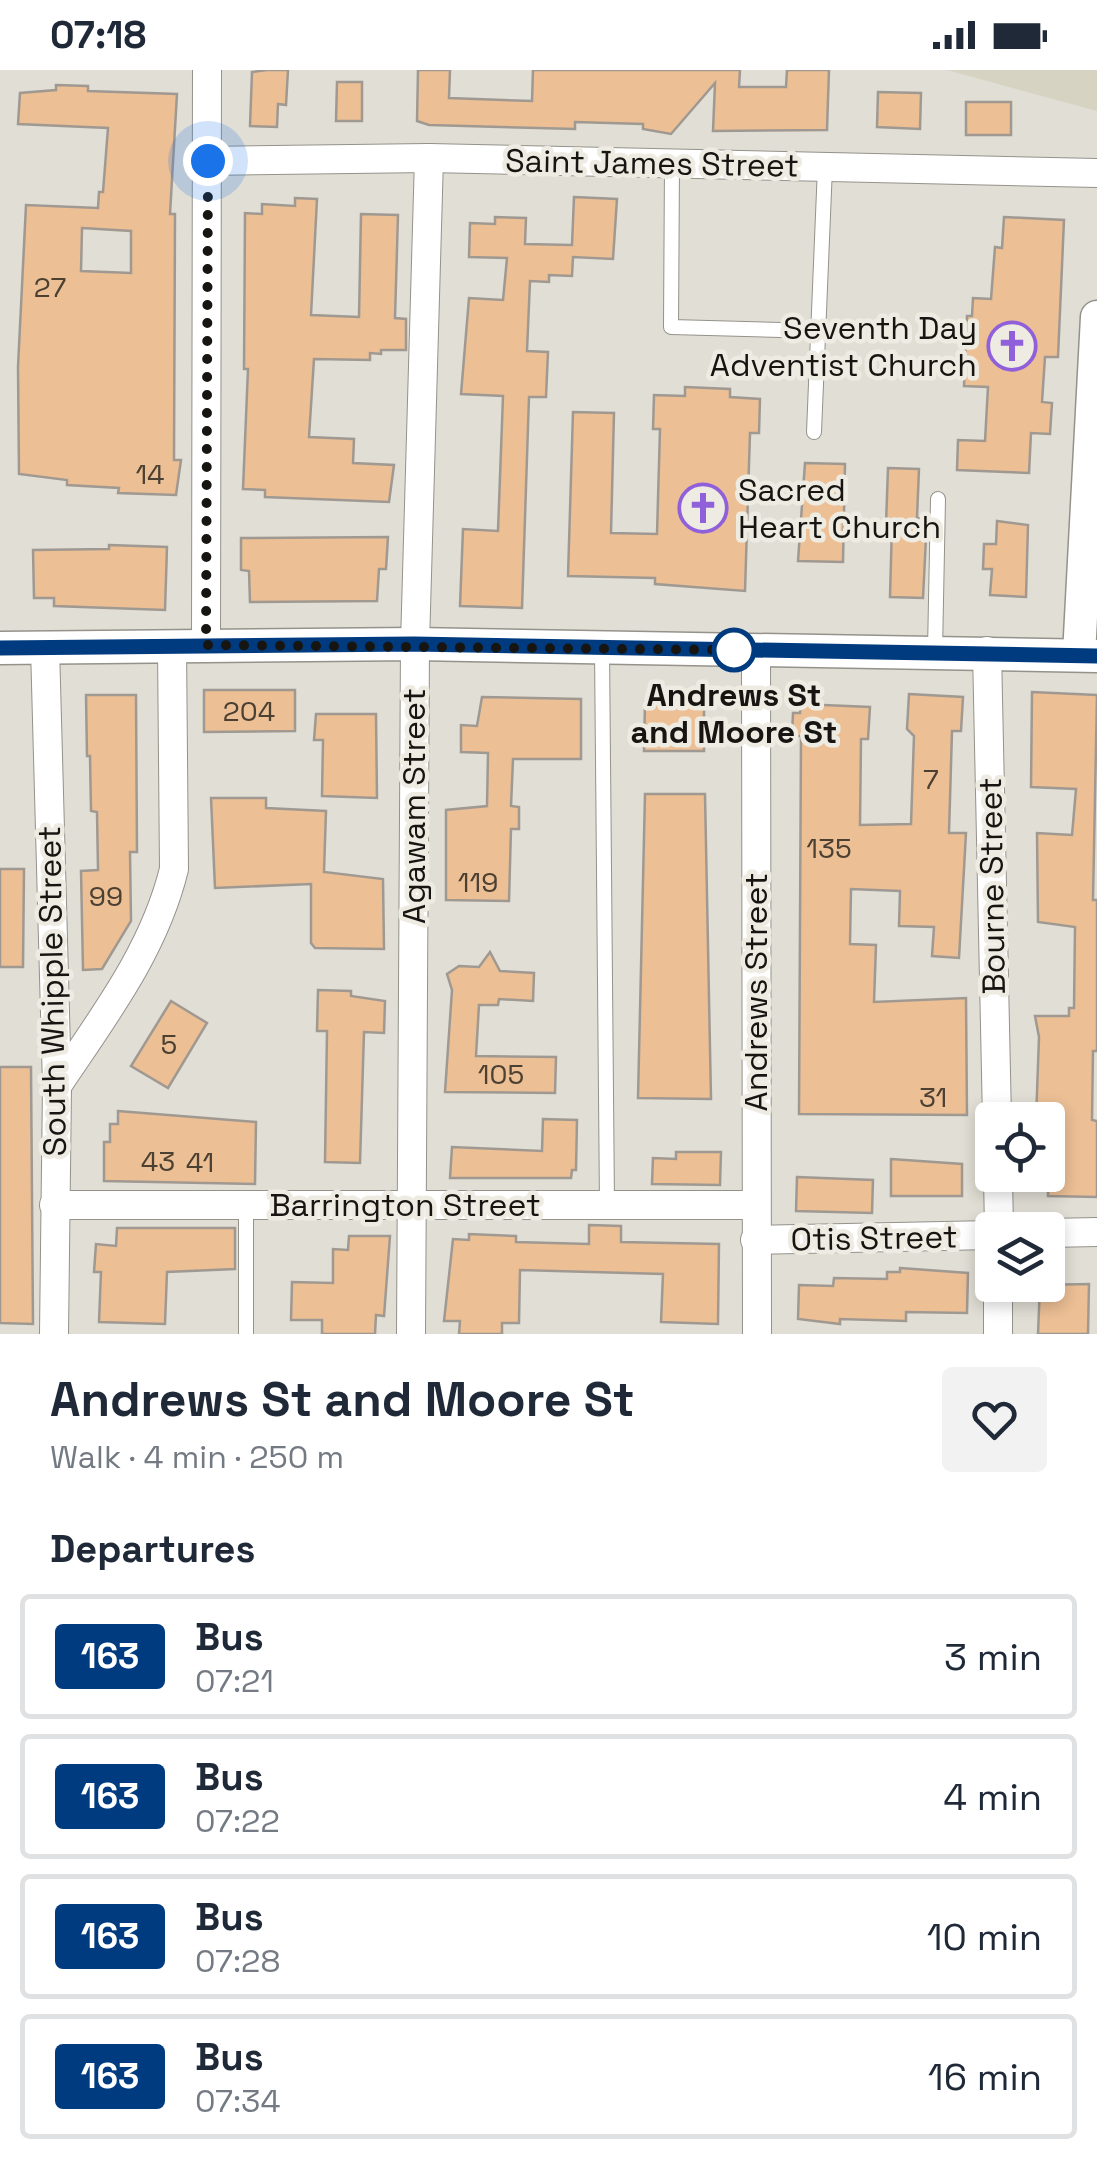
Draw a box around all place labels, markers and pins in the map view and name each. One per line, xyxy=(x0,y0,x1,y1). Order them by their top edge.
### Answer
place label: Seventh Day Adventist Church xyxy=(710,308,977,385)
church icon: Seventh Day Adventist Church xyxy=(986,320,1038,372)
place label: Sacred Heart Church xyxy=(738,470,941,547)
church icon: Sacred Heart Church xyxy=(677,482,729,534)
marker: Andrews St and Moore St xyxy=(713,629,755,671)
place label: Andrews St and Moore St xyxy=(631,675,837,752)

